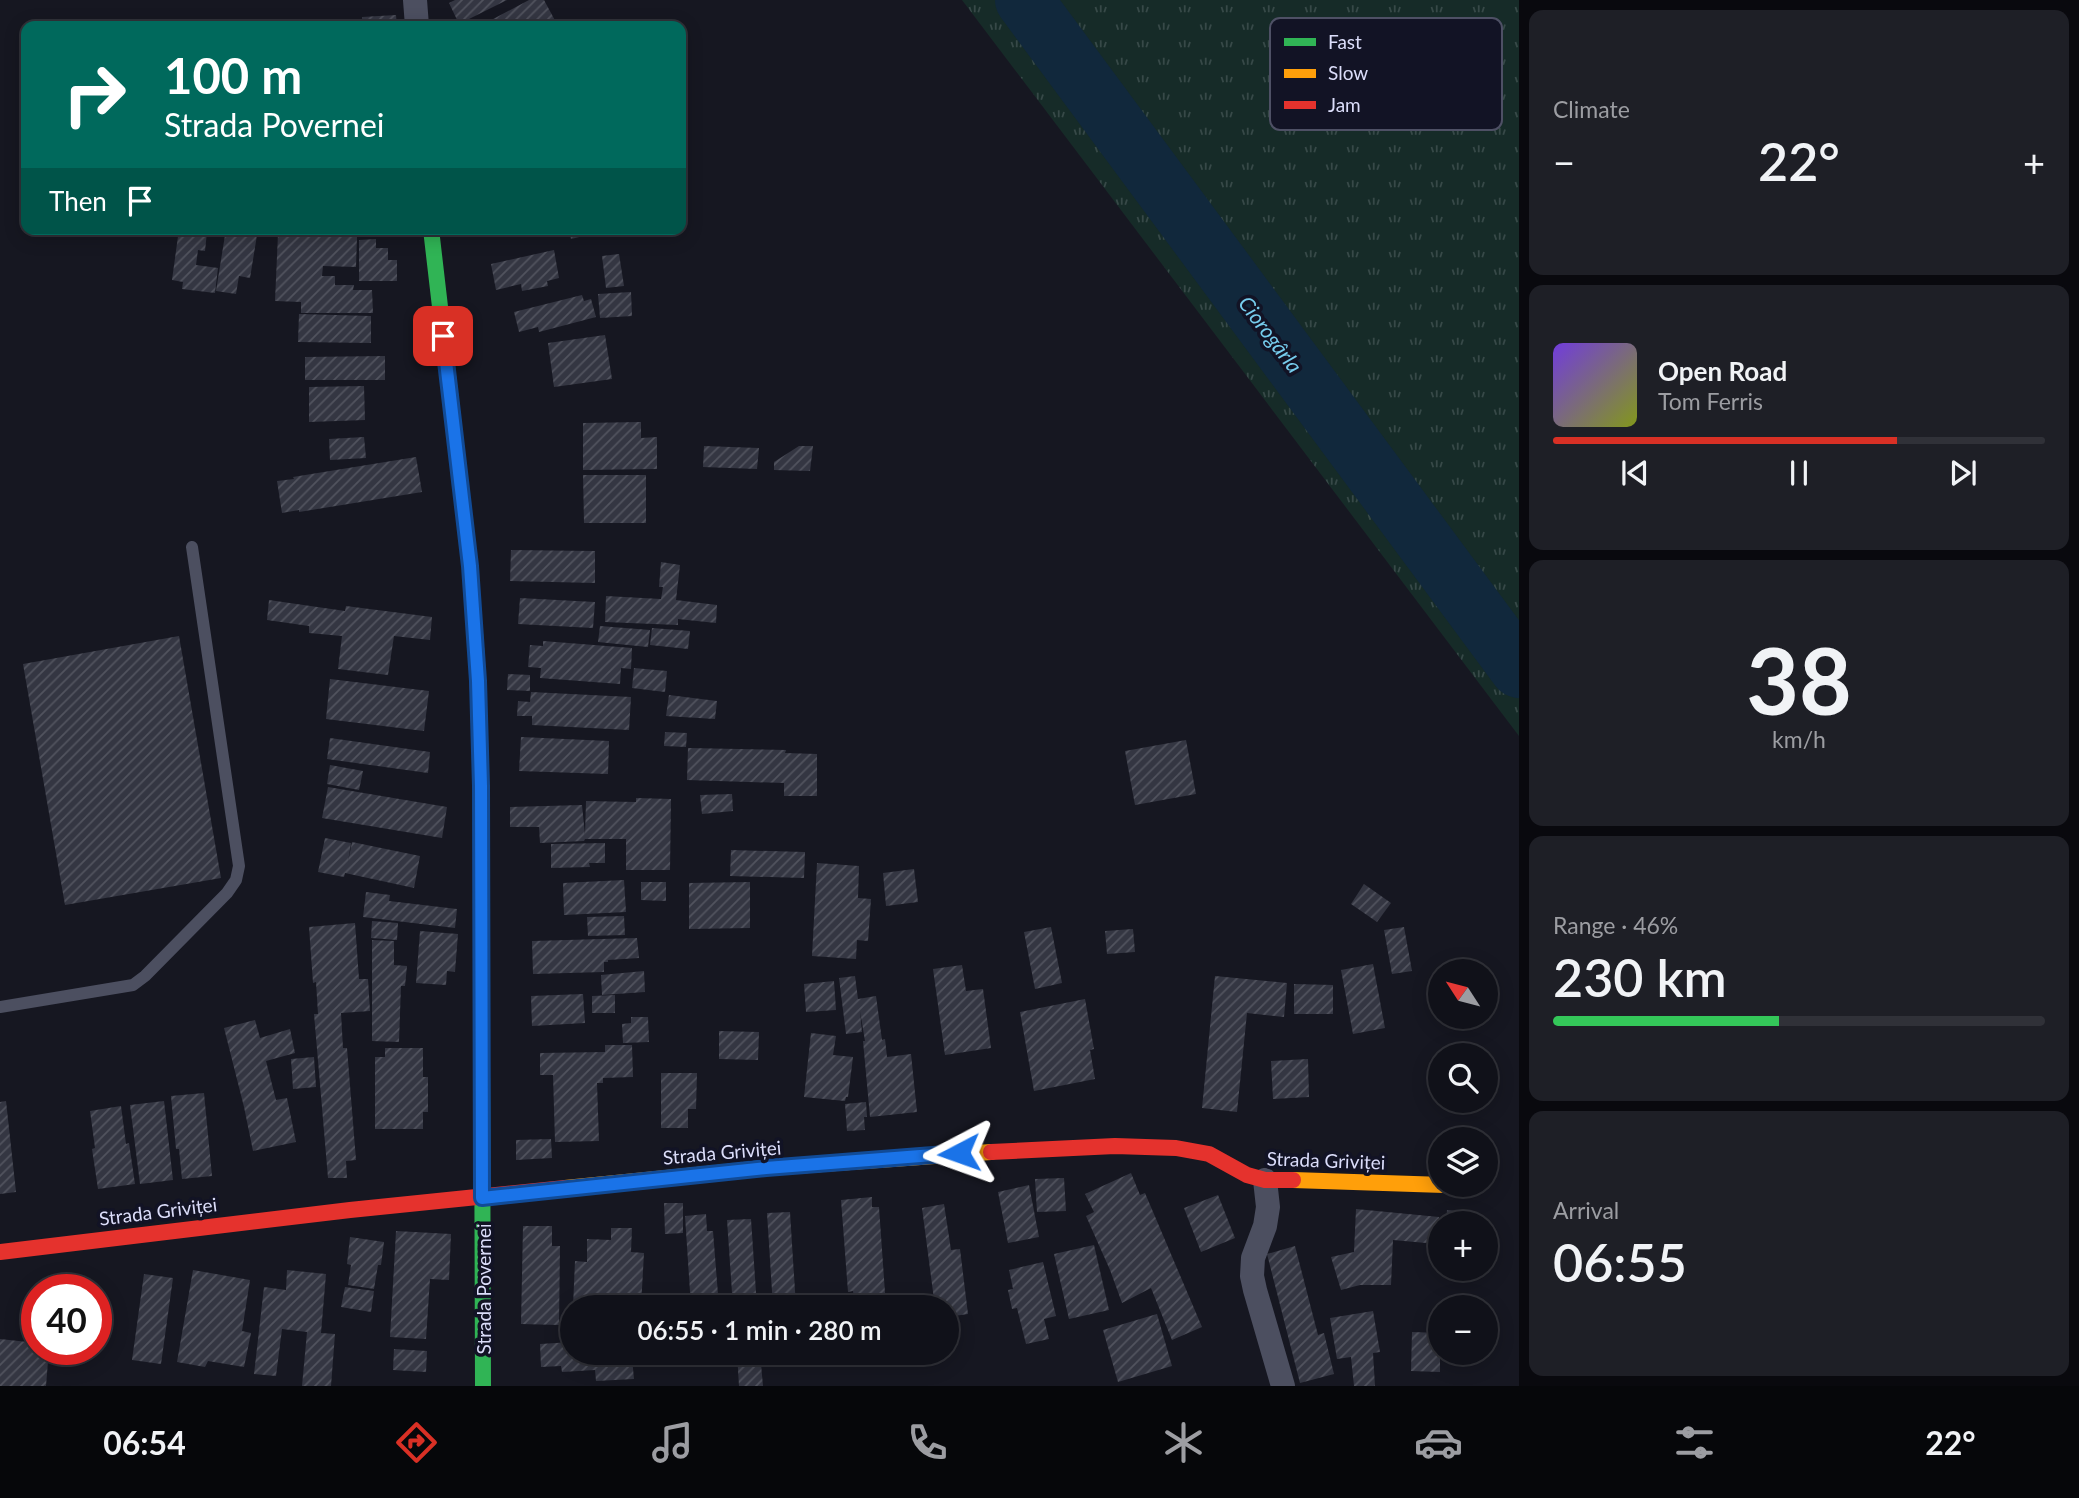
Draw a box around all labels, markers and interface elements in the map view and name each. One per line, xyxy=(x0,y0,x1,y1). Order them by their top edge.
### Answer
legend xyxy=(1270,18,1502,130)
text: Fast xyxy=(1328,30,1362,53)
text: 100 m xyxy=(164,46,302,104)
icon: right xyxy=(49,49,140,140)
text: Slow xyxy=(1328,61,1368,84)
text: Jam xyxy=(1328,93,1361,116)
text: Climate xyxy=(1553,95,1630,123)
text: Strada Povernei xyxy=(164,105,385,144)
text: 22° xyxy=(1758,130,1840,192)
text: − xyxy=(1553,139,1575,185)
text: + xyxy=(2023,139,2045,185)
icon: arrive xyxy=(121,182,159,220)
text: Then xyxy=(49,185,107,217)
water label: Ciorogârla xyxy=(1234,291,1308,377)
pin xyxy=(413,306,473,366)
icon: arrive xyxy=(424,317,462,355)
text: Open Road xyxy=(1658,355,1787,387)
text: Tom Ferris xyxy=(1658,387,1763,415)
icon: previous xyxy=(1616,454,1654,492)
icon: pause xyxy=(1780,454,1818,492)
icon: next xyxy=(1944,454,1982,492)
text: 38 xyxy=(1746,625,1852,734)
text: km/h xyxy=(1772,725,1826,753)
text: Range · 46% xyxy=(1553,911,1678,939)
text: 230 km xyxy=(1553,946,1727,1008)
north arrow xyxy=(1428,959,1498,1029)
map controls xyxy=(1428,959,1498,1365)
button: search xyxy=(1428,1043,1498,1113)
position arrow xyxy=(922,1116,996,1190)
button: layers xyxy=(1428,1127,1498,1197)
street label: Strada Griviței xyxy=(662,1135,782,1169)
street label: Strada Griviței xyxy=(1266,1146,1386,1174)
street label: Strada Griviței xyxy=(98,1192,218,1230)
text: Arrival xyxy=(1553,1196,1619,1224)
button: + xyxy=(1428,1211,1498,1281)
street label: Strada Povernei xyxy=(472,1224,495,1354)
text: 06:55 xyxy=(1553,1231,1687,1293)
speed limit sign: 40 xyxy=(21,1274,112,1365)
button: − xyxy=(1428,1295,1498,1365)
text: 06:55 · 1 min · 280 m xyxy=(637,1314,882,1346)
icon: directions xyxy=(392,1418,441,1467)
icon: music xyxy=(648,1418,697,1467)
icon: phone xyxy=(903,1418,952,1467)
icon: climate xyxy=(1159,1418,1208,1467)
icon: car xyxy=(1414,1418,1463,1467)
icon: filters xyxy=(1670,1418,1719,1467)
text: 06:54 xyxy=(103,1423,186,1462)
text: 22° xyxy=(1925,1423,1976,1462)

